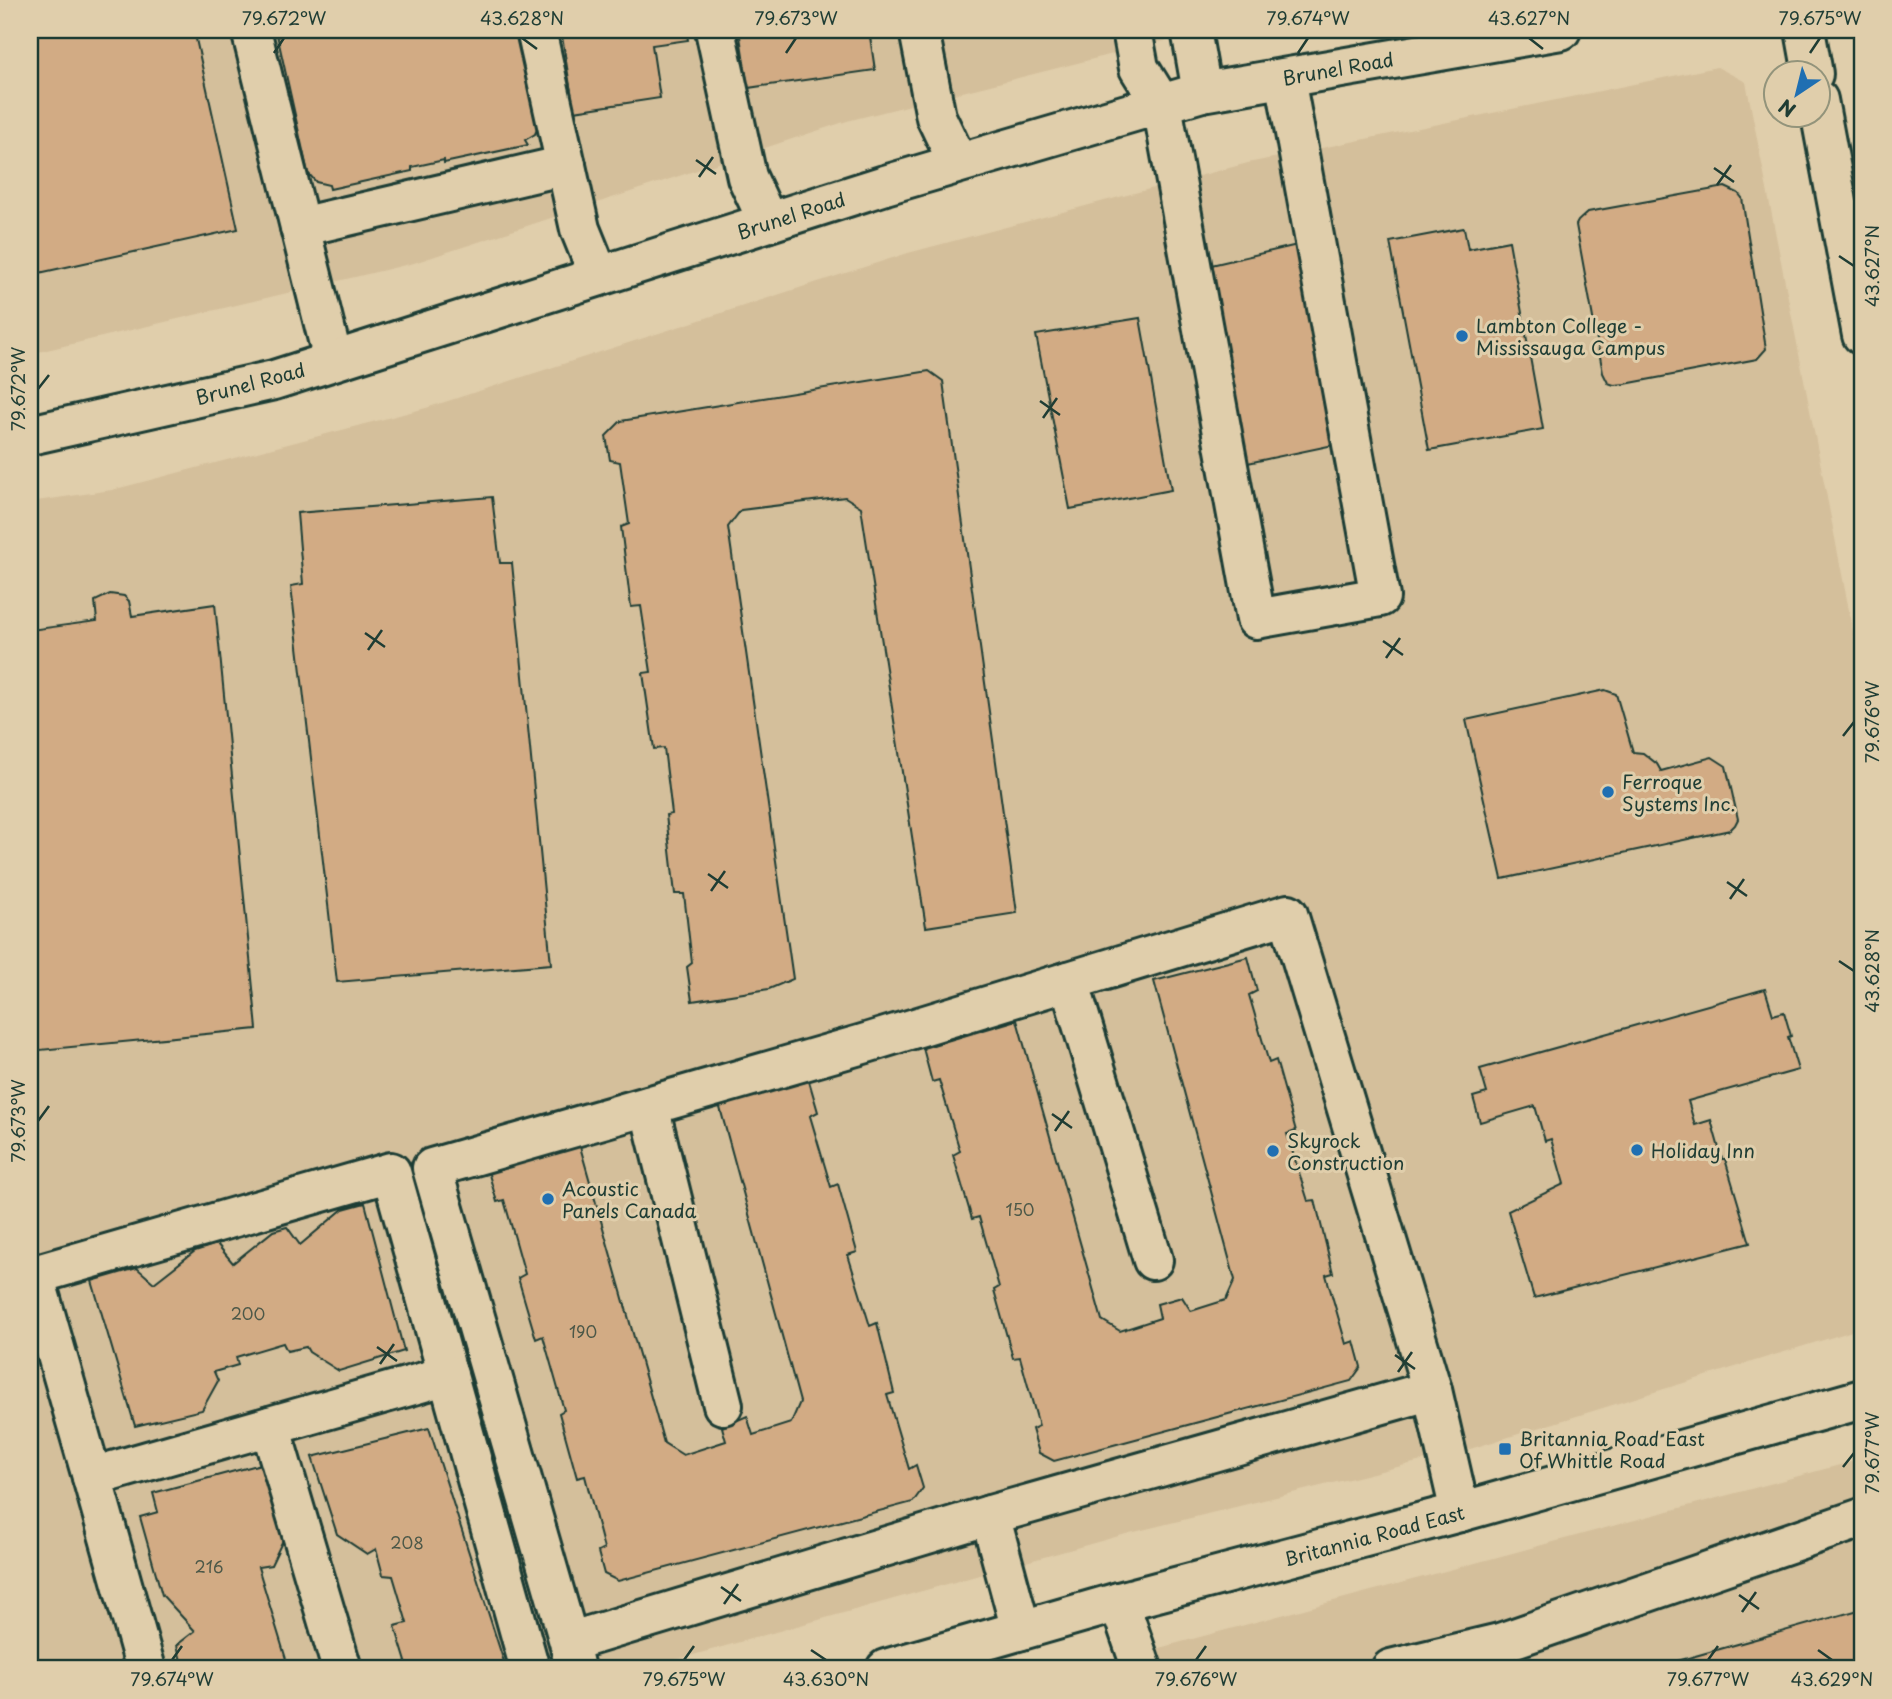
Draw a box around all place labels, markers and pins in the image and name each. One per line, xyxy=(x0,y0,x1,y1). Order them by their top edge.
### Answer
place label: Lambton College - Mississauga Campus xyxy=(1476,311,1665,361)
marker: Lambton College - Mississauga Campus xyxy=(1454,328,1470,344)
place label: Ferroque Systems Inc. xyxy=(1622,767,1735,817)
marker: Ferroque Systems Inc. xyxy=(1600,784,1616,800)
place label: Skyrock Construction xyxy=(1287,1126,1404,1176)
place label: Holiday Inn xyxy=(1651,1136,1755,1164)
marker: Holiday Inn xyxy=(1629,1142,1645,1158)
marker: Skyrock Construction xyxy=(1265,1143,1281,1159)
place label: Acoustic Panels Canada xyxy=(562,1174,696,1224)
marker: Acoustic Panels Canada xyxy=(540,1191,556,1207)
place label: Britannia Road East Of Whittle Road xyxy=(1519,1424,1705,1474)
marker: Britannia Road East Of Whittle Road xyxy=(1497,1441,1513,1457)

